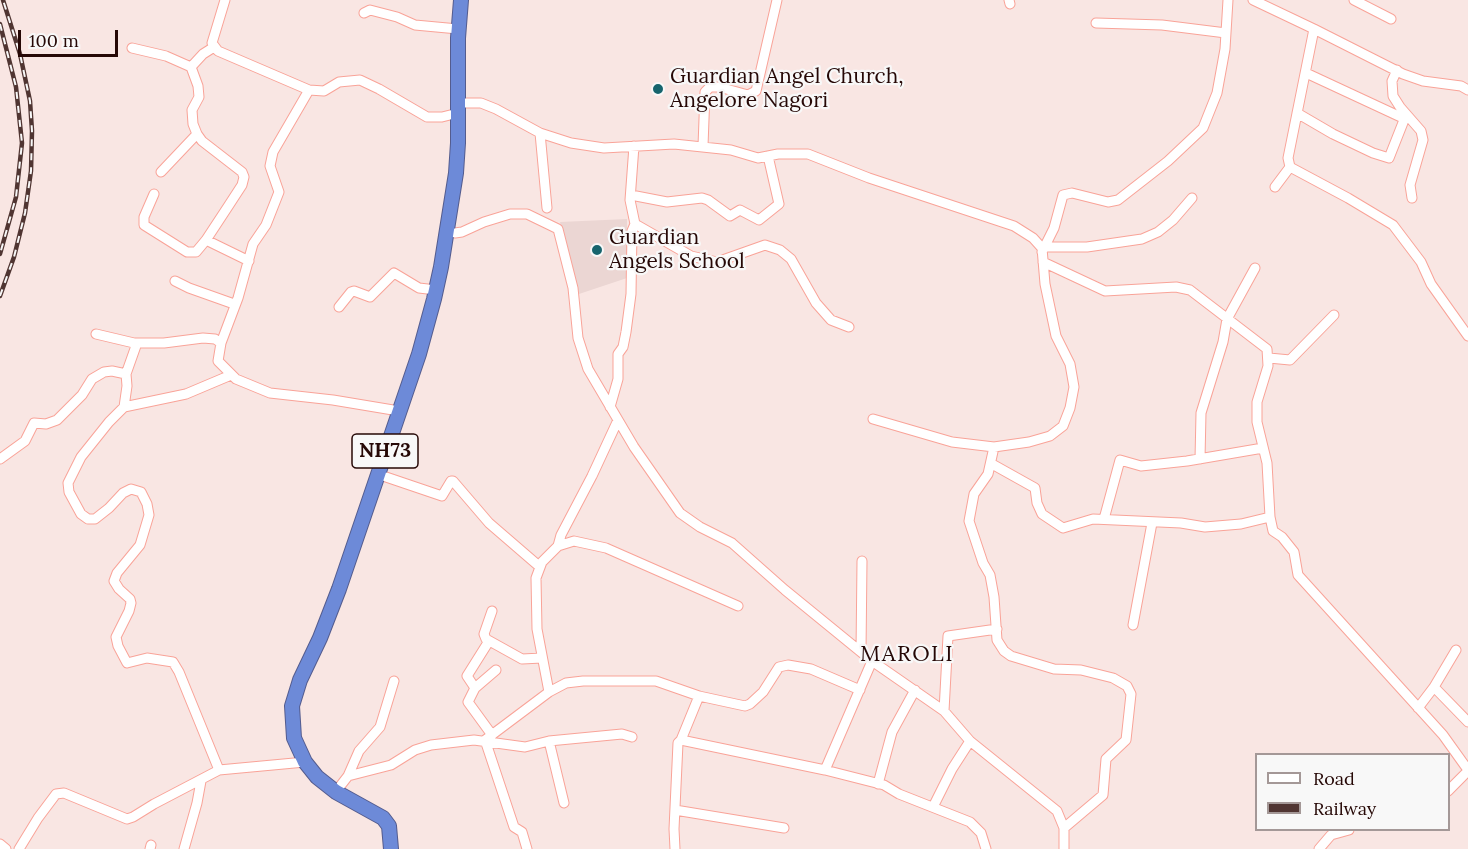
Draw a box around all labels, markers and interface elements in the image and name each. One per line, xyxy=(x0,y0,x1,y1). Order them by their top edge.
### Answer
scale bar xyxy=(21,18,122,56)
text: 100 m xyxy=(29,29,79,52)
place label: Guardian Angel Church, Angelore Nagori xyxy=(670,64,904,114)
marker: Guardian Angel Church, Angelore Nagori xyxy=(651,82,665,96)
place label: Guardian Angels School xyxy=(609,225,745,275)
marker: Guardian Angels School xyxy=(590,243,604,257)
road number: NH73 xyxy=(352,434,418,468)
district label: MAROLI xyxy=(860,642,954,668)
legend xyxy=(1255,753,1450,831)
text: Road xyxy=(1313,767,1355,790)
text: Railway xyxy=(1313,797,1376,820)

